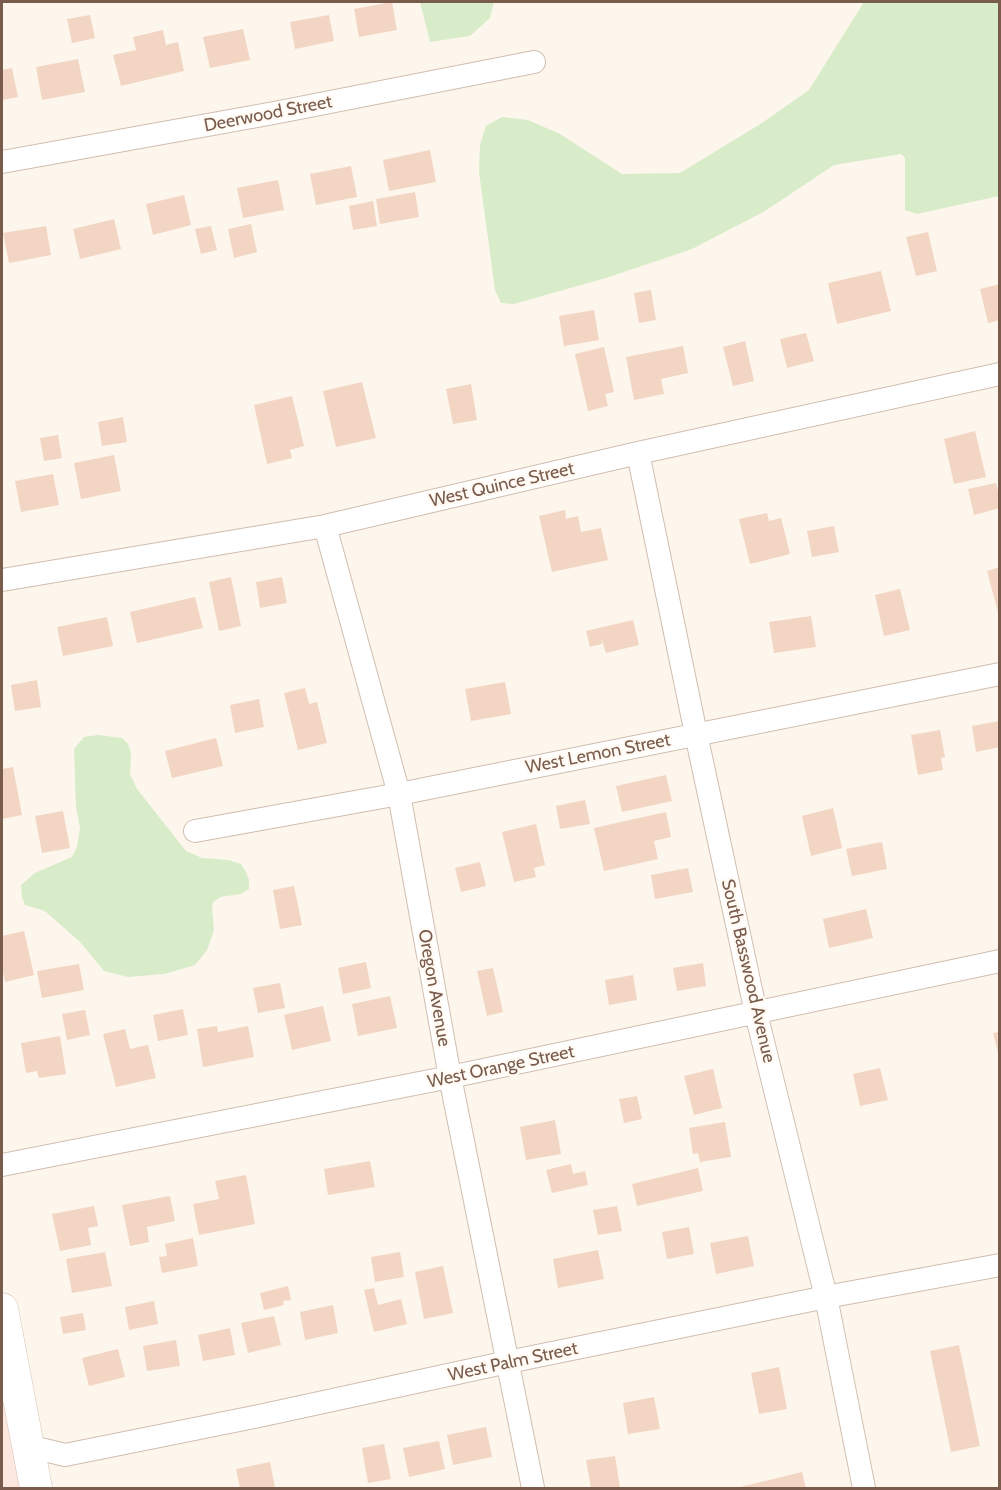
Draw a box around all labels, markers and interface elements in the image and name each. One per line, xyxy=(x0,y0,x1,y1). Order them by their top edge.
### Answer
street label: Deerwood Street xyxy=(202,91,334,137)
street label: West Quince Street xyxy=(428,458,576,512)
street label: West Lemon Street xyxy=(524,729,672,779)
street label: South Basswood Avenue xyxy=(716,877,780,1065)
street label: Oregon Avenue xyxy=(413,928,455,1048)
street label: West Orange Street xyxy=(426,1041,576,1093)
street label: West Palm Street xyxy=(446,1338,580,1386)

